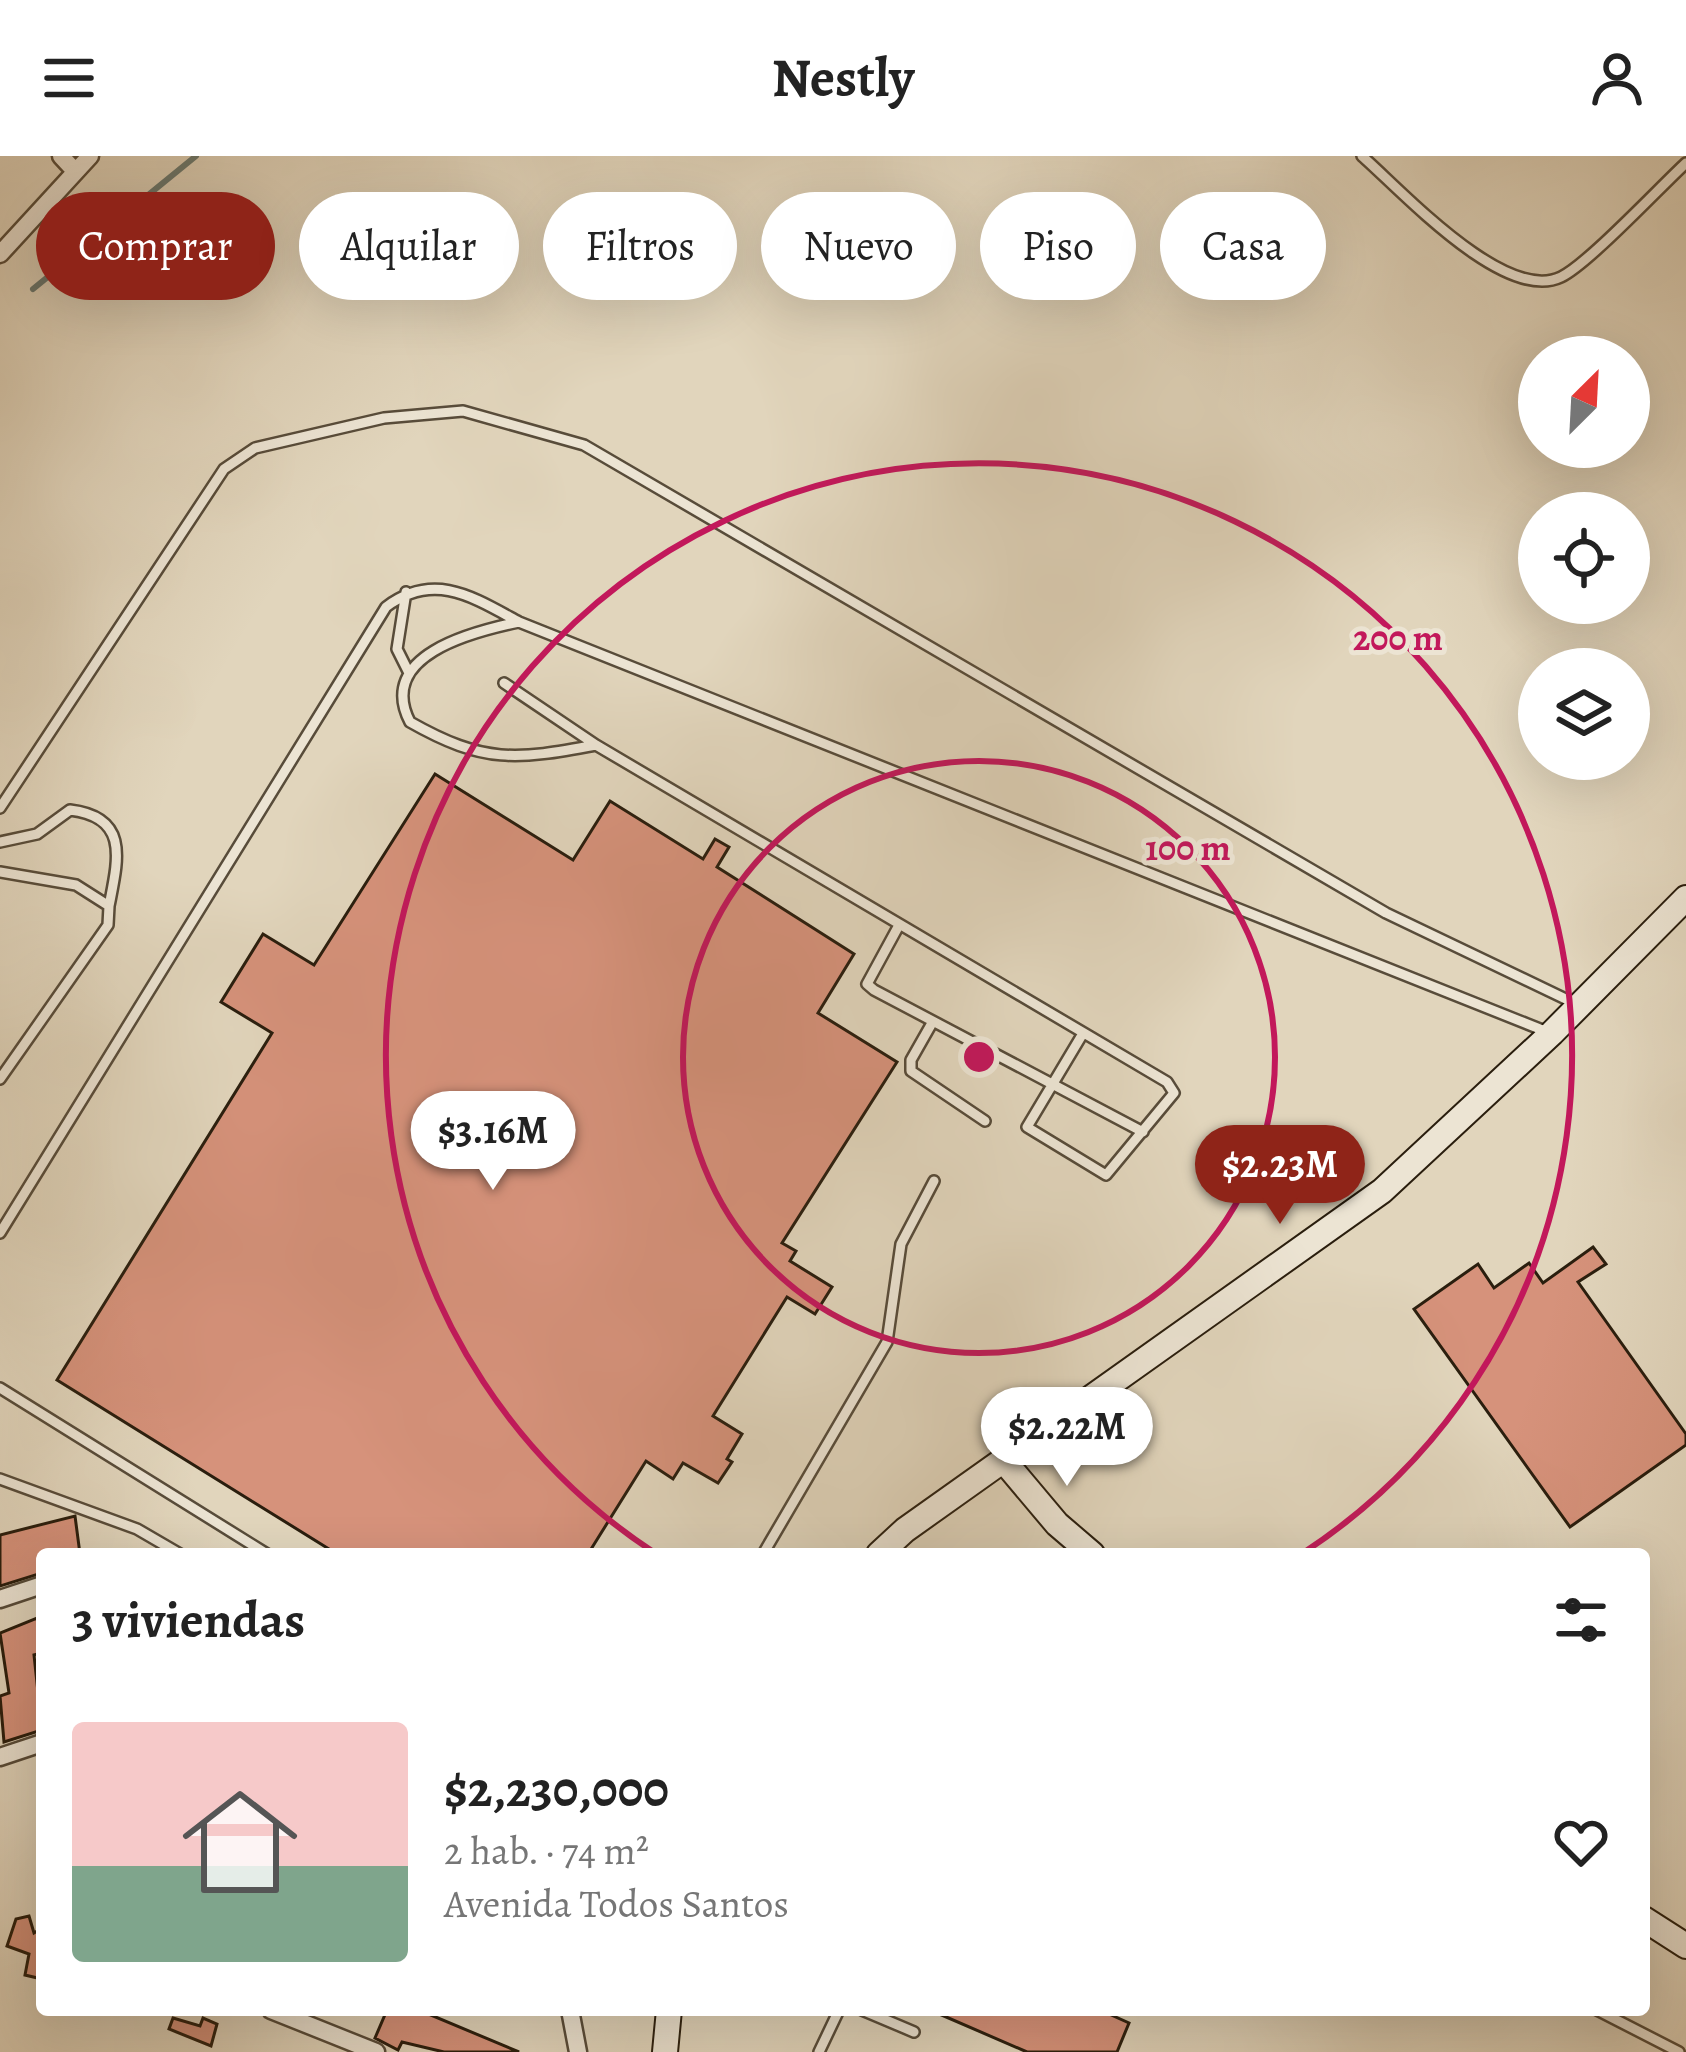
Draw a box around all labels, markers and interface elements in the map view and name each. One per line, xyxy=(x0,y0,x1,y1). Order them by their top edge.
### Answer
text: Nestly xyxy=(772,41,914,115)
icon: menu xyxy=(36,45,102,111)
icon: person xyxy=(1584,45,1650,111)
chip: Comprar xyxy=(36,192,275,300)
chip: Alquilar xyxy=(299,192,519,300)
chip: Filtros xyxy=(543,192,737,300)
chip: Nuevo xyxy=(761,192,956,300)
chip: Piso xyxy=(980,192,1136,300)
chip: Casa xyxy=(1160,192,1326,300)
north arrow xyxy=(1518,336,1650,468)
map controls xyxy=(1518,336,1650,780)
button: locate xyxy=(1518,492,1650,624)
text: 200 m xyxy=(1353,613,1443,662)
button: layers xyxy=(1518,648,1650,780)
text: 100 m xyxy=(1145,823,1231,872)
centre of rings xyxy=(958,1036,1000,1078)
pin: $3.16M xyxy=(395,1091,591,1193)
text: $3.16M xyxy=(438,1103,548,1156)
pin: $2.23M xyxy=(1182,1125,1378,1227)
text: $2.23M xyxy=(1222,1137,1338,1190)
pin: $2.22M xyxy=(969,1387,1165,1489)
text: $2.22M xyxy=(1008,1399,1126,1452)
text: 3 viviendas xyxy=(72,1585,305,1655)
icon: filters xyxy=(1548,1587,1614,1653)
text: $2,230,000 xyxy=(444,1754,669,1824)
icon: home xyxy=(168,1770,312,1914)
icon: heart xyxy=(1548,1809,1614,1875)
text: 2 hab. · 74 m² xyxy=(444,1824,649,1877)
text: Avenida Todos Santos xyxy=(444,1877,789,1930)

